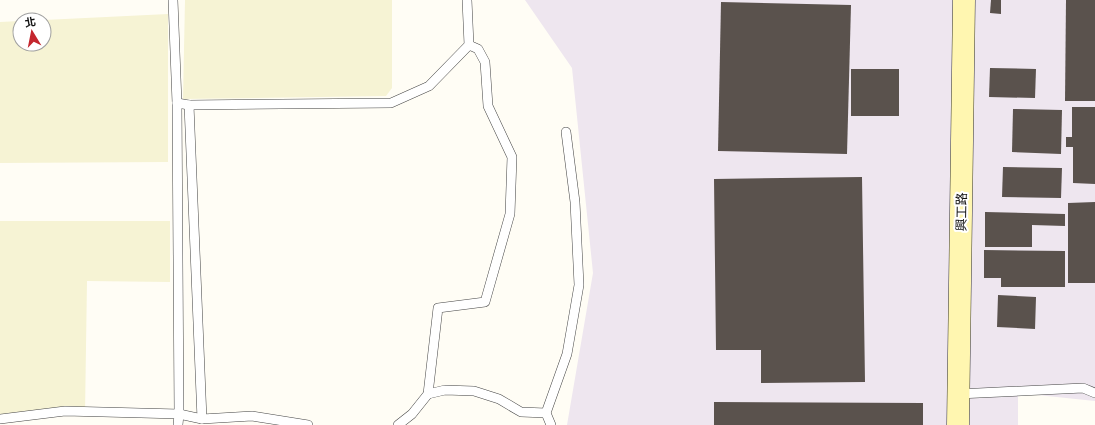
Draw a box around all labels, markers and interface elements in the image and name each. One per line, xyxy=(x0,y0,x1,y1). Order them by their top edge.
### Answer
north arrow xyxy=(12,12,52,52)
text: 北 xyxy=(24,15,37,30)
street label: 興工路 xyxy=(954,192,969,232)

